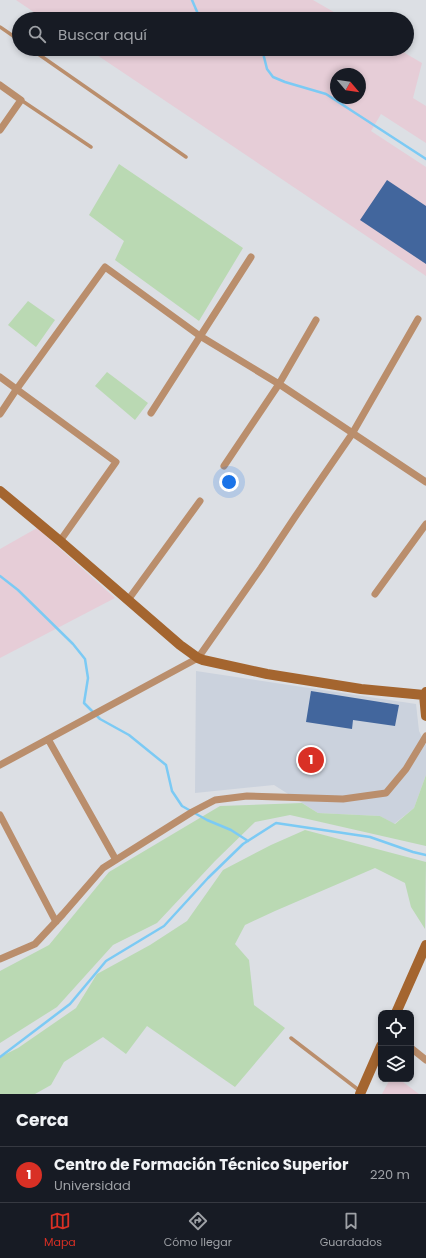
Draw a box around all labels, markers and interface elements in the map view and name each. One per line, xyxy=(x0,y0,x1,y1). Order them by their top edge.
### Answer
search box xyxy=(12,12,414,56)
icon: search xyxy=(26,23,48,45)
text: Buscar aquí xyxy=(58,24,147,45)
north arrow xyxy=(330,68,366,104)
your location xyxy=(219,472,239,492)
pin: 1 xyxy=(298,745,324,775)
map controls xyxy=(378,1010,414,1082)
button: locate xyxy=(378,1010,414,1046)
button: layers xyxy=(378,1046,414,1082)
text: Cerca xyxy=(16,1108,69,1132)
text: Centro de Formación Técnico Superior xyxy=(54,1154,348,1175)
text: 1 xyxy=(27,1165,31,1184)
text: 220 m xyxy=(370,1165,410,1184)
text: Universidad xyxy=(54,1176,131,1195)
tab: Mapa xyxy=(44,1210,76,1251)
tab: Cómo llegar xyxy=(164,1210,232,1251)
tab: Guardados xyxy=(320,1210,382,1251)

